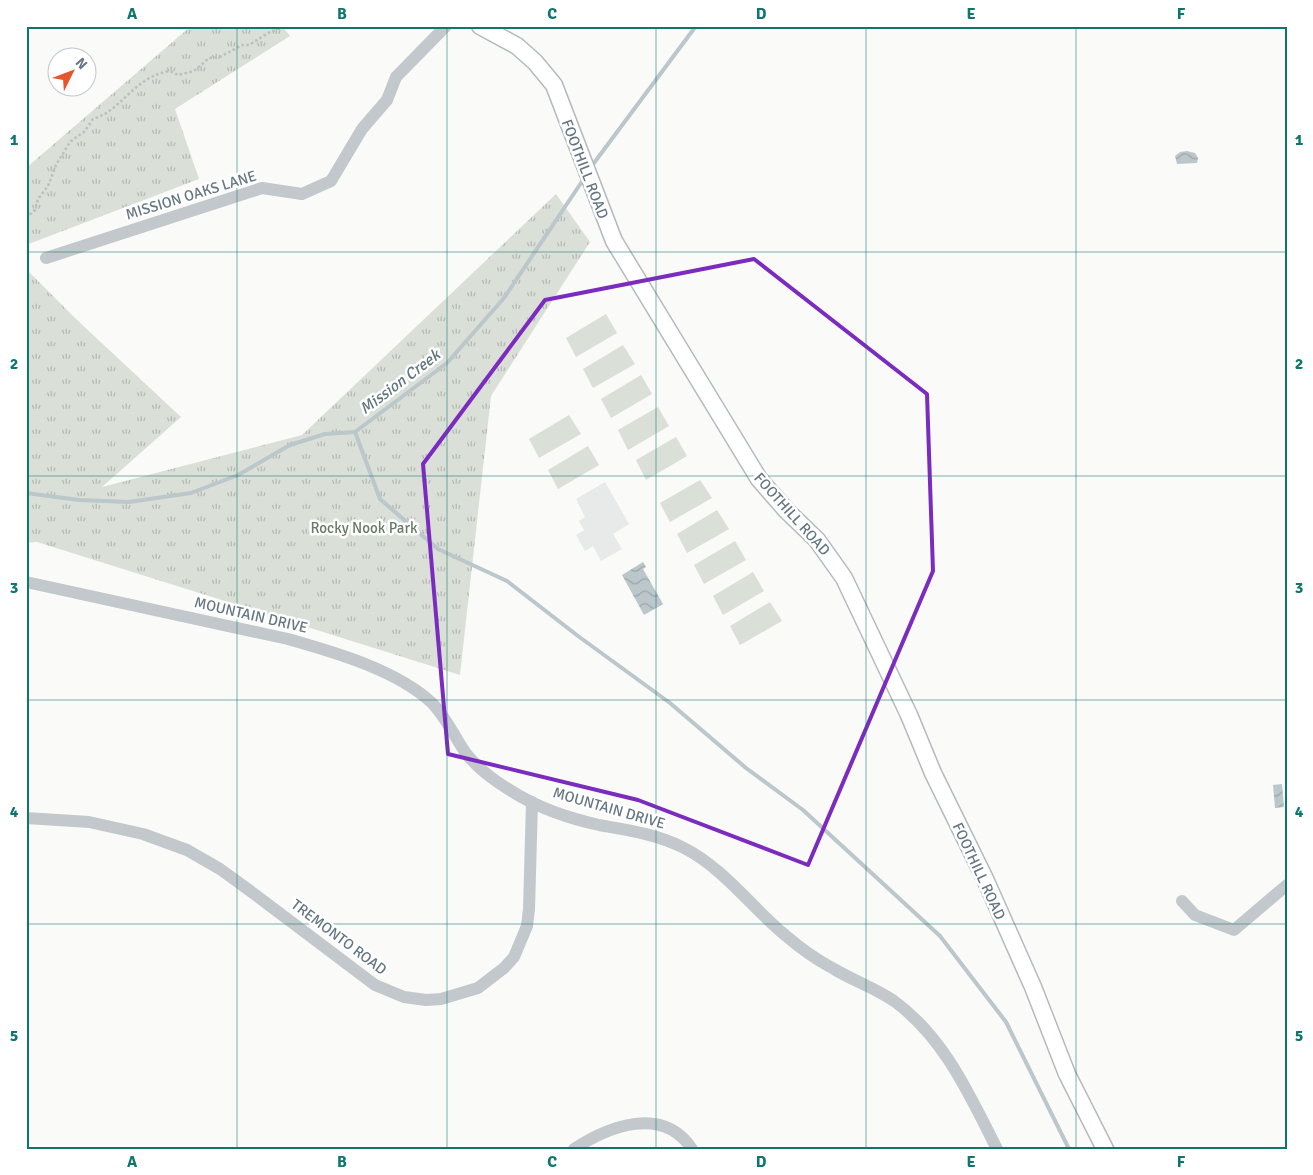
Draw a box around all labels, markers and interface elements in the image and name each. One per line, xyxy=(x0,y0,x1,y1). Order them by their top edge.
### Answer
text: A xyxy=(127,4,138,24)
text: B xyxy=(337,4,347,24)
text: C xyxy=(547,4,557,24)
text: D xyxy=(756,4,767,24)
text: E xyxy=(966,4,976,24)
text: F xyxy=(1177,4,1186,24)
north arrow xyxy=(48,48,98,98)
text: N xyxy=(72,54,91,73)
street label: FOOTHILL ROAD xyxy=(558,117,612,221)
text: 1 xyxy=(10,130,19,150)
text: 1 xyxy=(1295,130,1304,150)
street label: MISSION OAKS LANE xyxy=(123,167,259,223)
water label: Mission Creek xyxy=(356,344,446,419)
text: 2 xyxy=(10,354,18,374)
text: 2 xyxy=(1295,354,1303,374)
street label: FOOTHILL ROAD xyxy=(750,469,834,559)
park label: Rocky Nook Park xyxy=(311,519,418,537)
text: 3 xyxy=(10,578,18,598)
text: 3 xyxy=(1295,578,1303,598)
street label: MOUNTAIN DRIVE xyxy=(192,593,310,637)
street label: MOUNTAIN DRIVE xyxy=(551,783,667,833)
text: 4 xyxy=(10,802,19,822)
text: 4 xyxy=(1295,802,1304,822)
street label: FOOTHILL ROAD xyxy=(949,820,1009,922)
street label: TREMONTO ROAD xyxy=(288,895,390,979)
text: 5 xyxy=(10,1026,18,1046)
text: 5 xyxy=(1295,1026,1303,1046)
text: A xyxy=(127,1152,138,1172)
text: B xyxy=(337,1152,347,1172)
text: C xyxy=(547,1152,557,1172)
text: D xyxy=(756,1152,767,1172)
text: E xyxy=(966,1152,976,1172)
text: F xyxy=(1177,1152,1186,1172)

